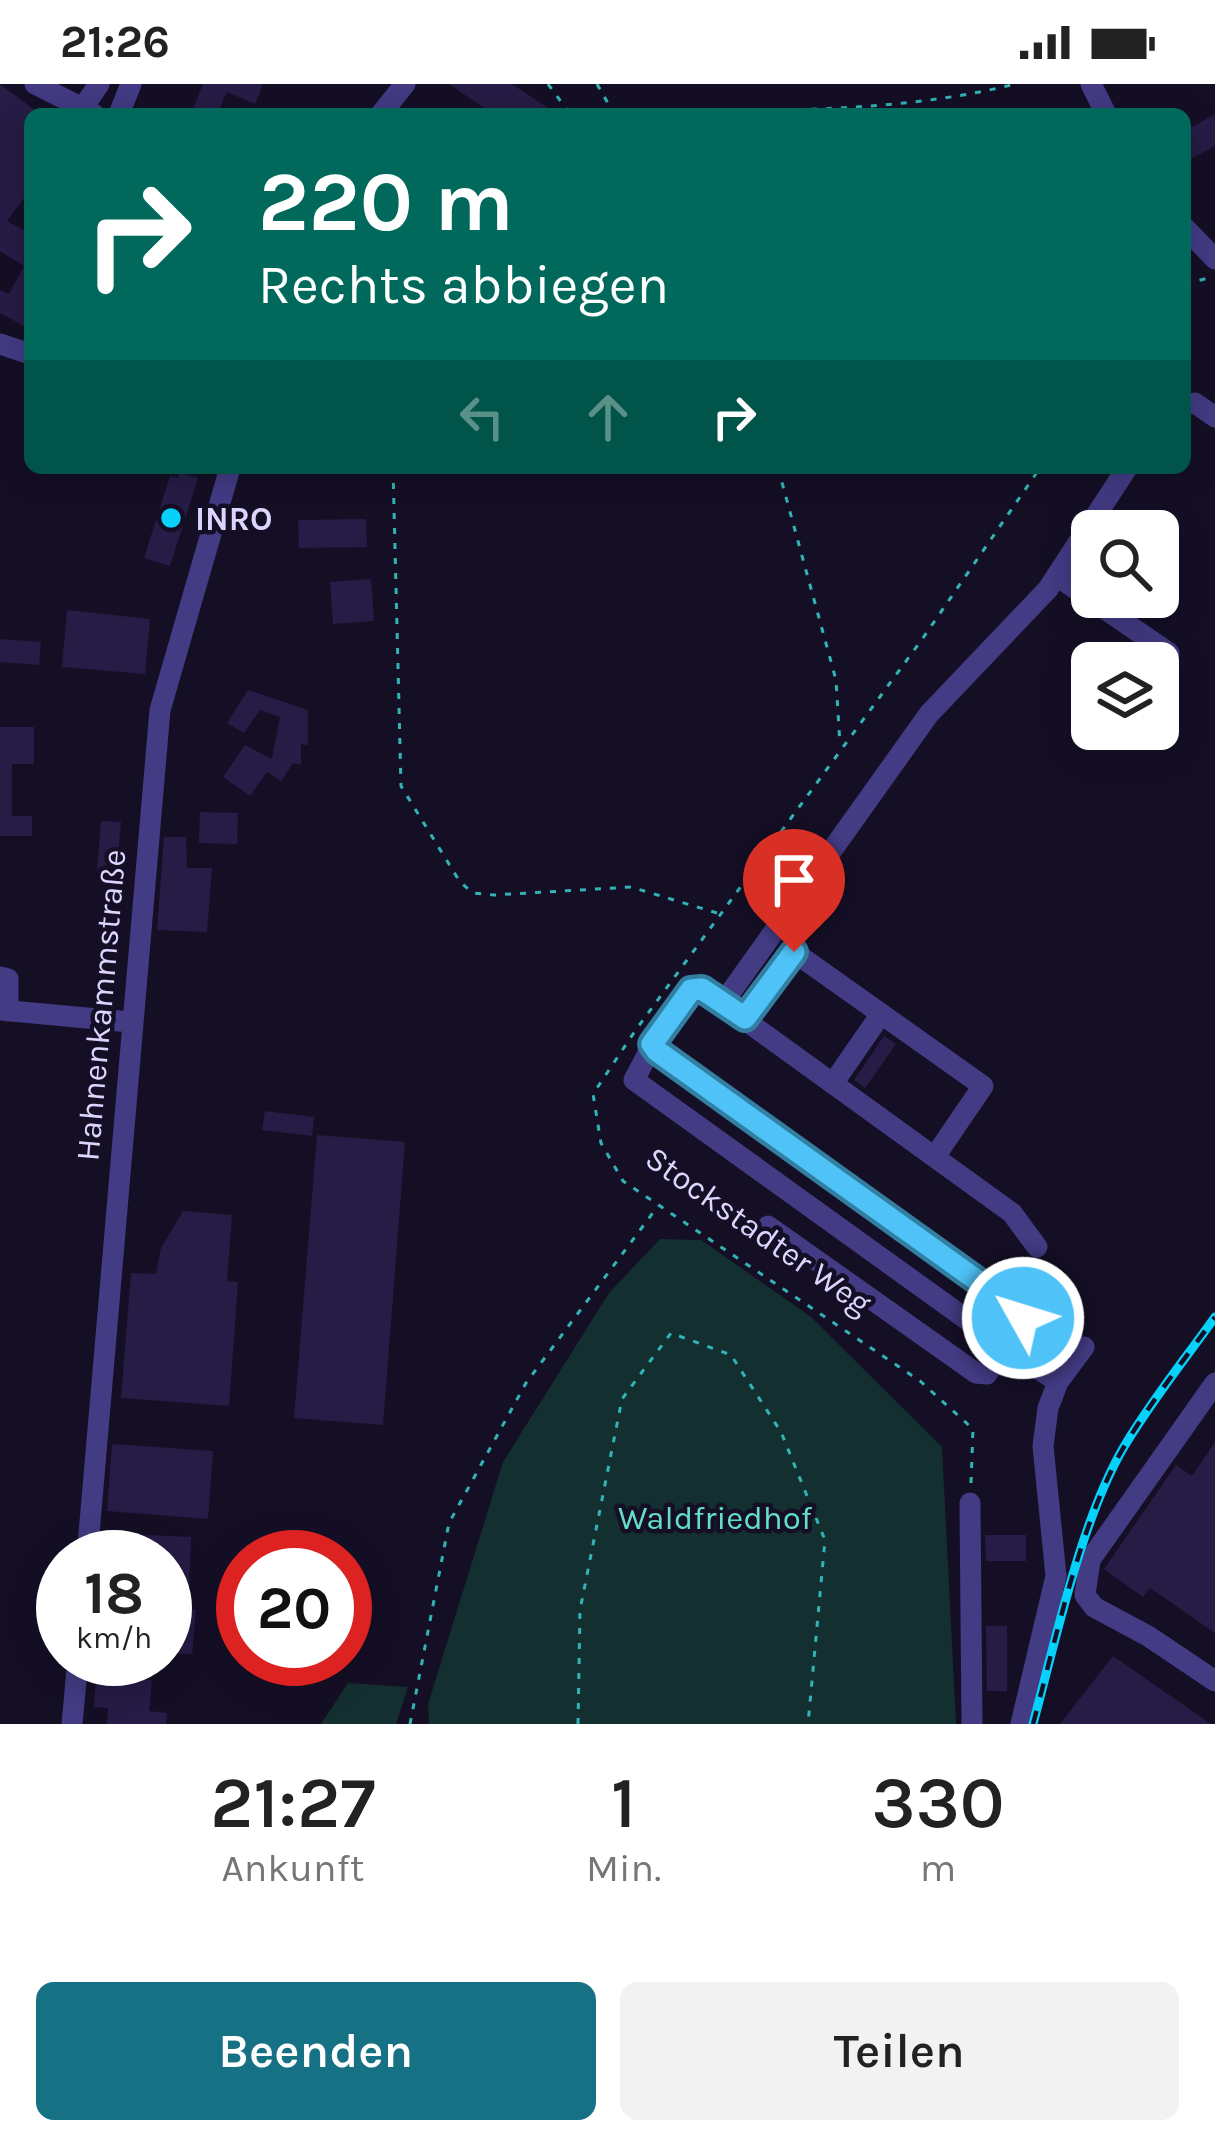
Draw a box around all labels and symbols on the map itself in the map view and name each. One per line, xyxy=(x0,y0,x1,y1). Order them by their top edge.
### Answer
place label: INRO xyxy=(195,500,272,538)
marker: INRO xyxy=(158,505,184,531)
pin xyxy=(743,829,845,952)
street label: Hahnenkammstraße xyxy=(68,848,134,1162)
street label: Stockstadter Weg xyxy=(638,1139,879,1323)
position arrow xyxy=(960,1255,1086,1381)
park label: Waldfriedhof xyxy=(618,1499,813,1537)
speed limit sign: 20 xyxy=(216,1530,372,1686)

